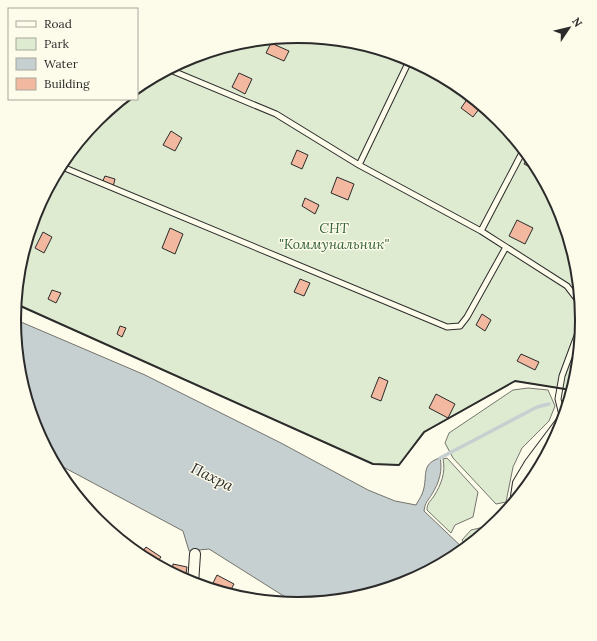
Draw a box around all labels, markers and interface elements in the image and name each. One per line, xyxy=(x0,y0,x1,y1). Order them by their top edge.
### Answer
legend xyxy=(8,8,138,100)
north arrow xyxy=(549,8,589,48)
text: N xyxy=(569,15,586,30)
text: Road xyxy=(44,16,72,31)
text: Park xyxy=(44,36,70,51)
text: Water xyxy=(44,56,79,71)
text: Building xyxy=(44,76,90,91)
park label: СНТ "Коммунальник" xyxy=(279,219,389,253)
water label: Пахра xyxy=(188,458,237,495)

